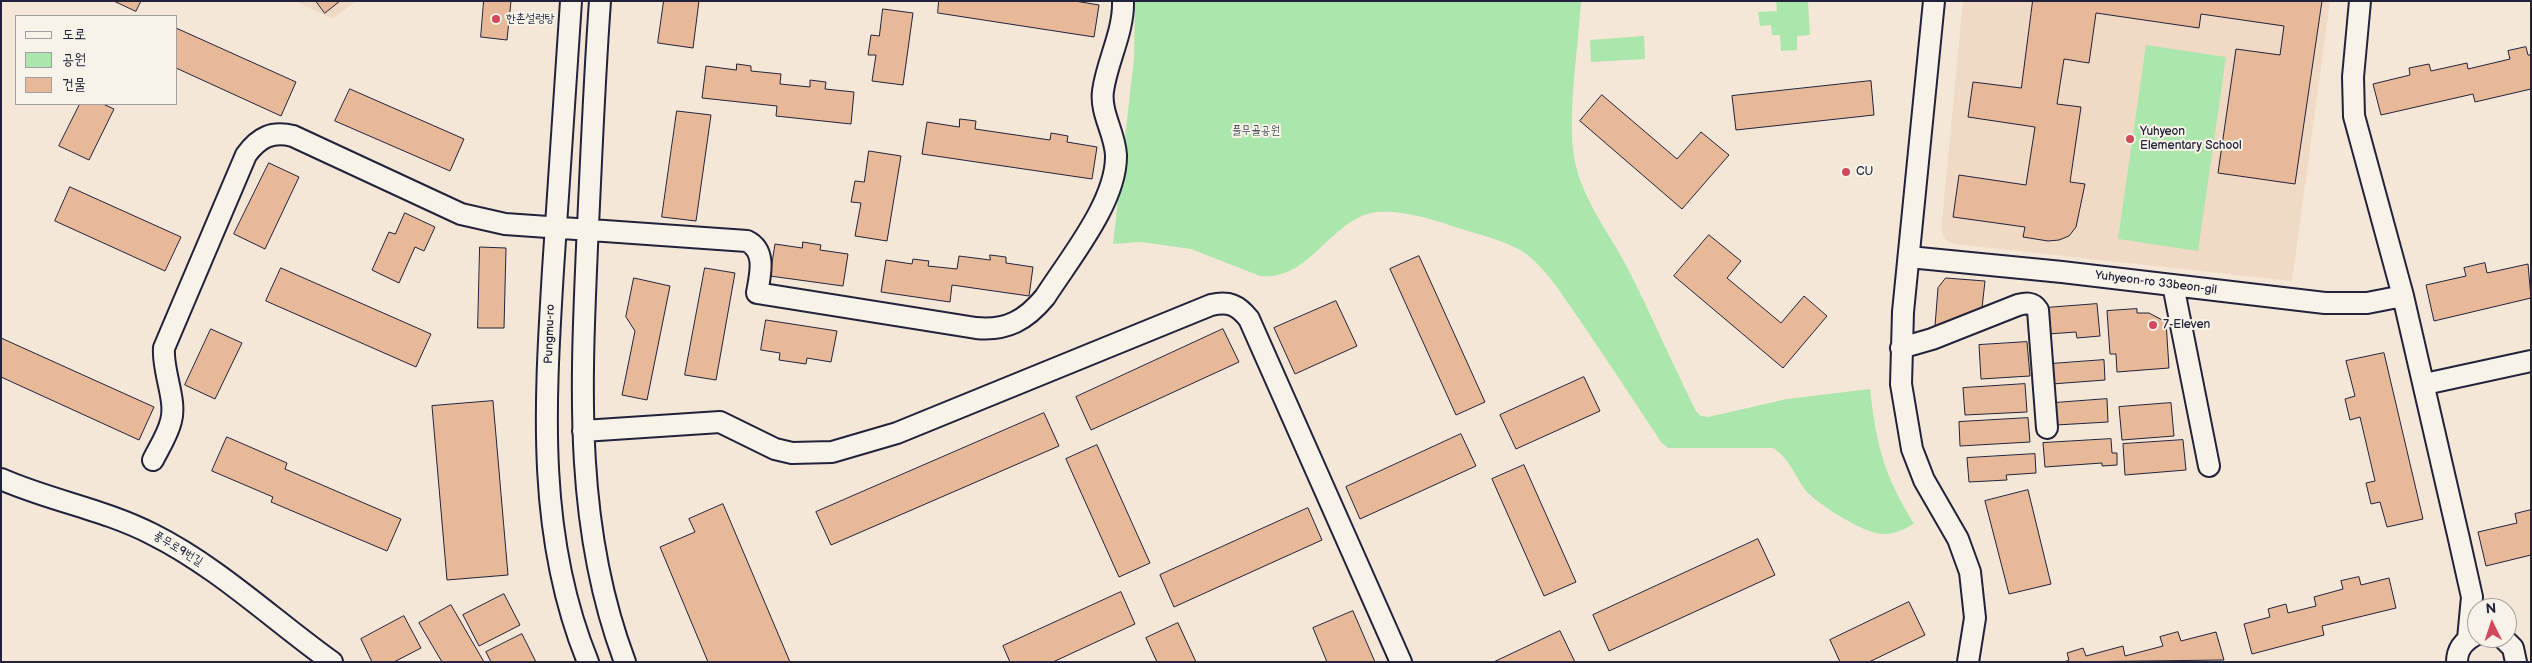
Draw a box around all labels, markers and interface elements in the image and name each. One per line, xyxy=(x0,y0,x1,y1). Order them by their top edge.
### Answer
place label: 한촌설렁탕 xyxy=(506,12,554,26)
marker: 한촌설렁탕 xyxy=(490,13,502,25)
legend xyxy=(15,15,178,105)
text: 도로 xyxy=(62,25,86,44)
text: 공원 xyxy=(62,50,86,69)
text: 건물 xyxy=(62,75,86,94)
park label: 풀무골공원 xyxy=(1232,124,1280,138)
place label: Yuhyeon Elementary School xyxy=(2140,125,2242,153)
marker: Yuhyeon Elementary School xyxy=(2124,133,2136,145)
place label: CU xyxy=(1856,165,1873,179)
marker: CU xyxy=(1840,166,1852,178)
street label: Yuhyeon-ro 33beon-gil xyxy=(2094,268,2218,298)
street label: Pungmu-ro xyxy=(542,304,558,364)
place label: 7-Eleven xyxy=(2163,318,2210,332)
marker: 7-Eleven xyxy=(2147,319,2159,331)
street label: 풍무로9번길 xyxy=(151,529,205,569)
north arrow xyxy=(2467,598,2517,648)
text: N xyxy=(2485,600,2497,617)

